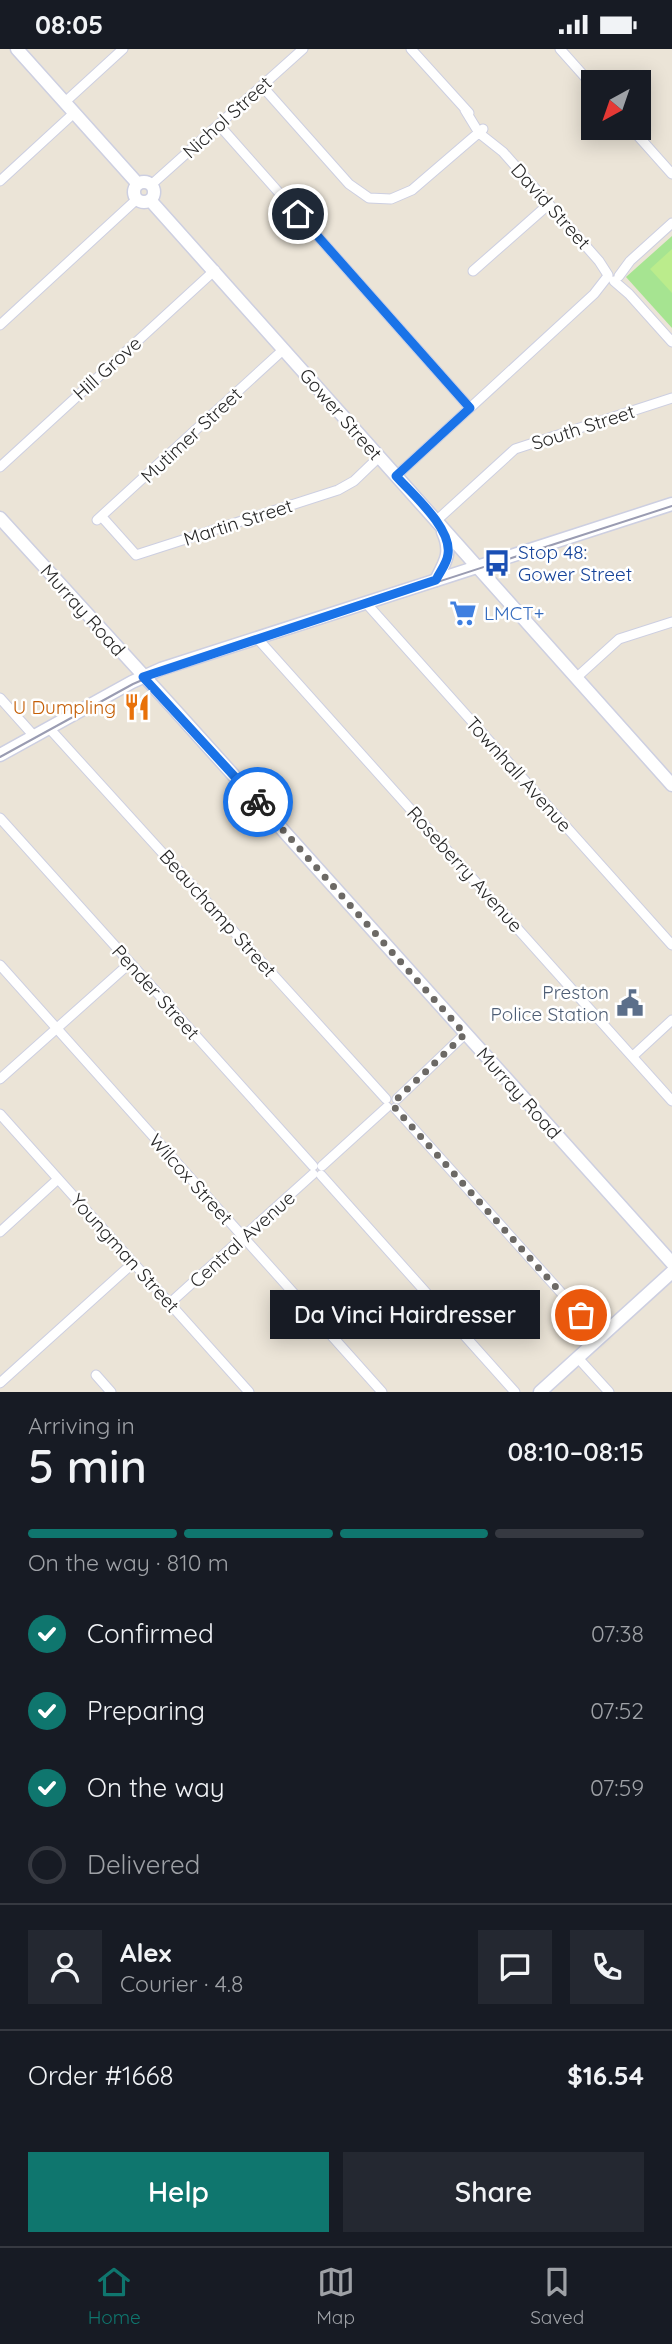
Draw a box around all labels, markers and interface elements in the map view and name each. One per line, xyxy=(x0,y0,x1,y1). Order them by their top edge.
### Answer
text: 08:05 xyxy=(35,8,103,41)
north arrow xyxy=(581,70,651,140)
map controls xyxy=(581,70,651,140)
street label: Nichol Street xyxy=(178,71,276,163)
street label: David Street xyxy=(506,158,596,254)
pin xyxy=(268,184,328,244)
icon: home xyxy=(279,195,317,233)
street label: Hill Grove xyxy=(68,331,146,405)
street label: Gower Street xyxy=(295,363,387,465)
street label: Mutimer Street xyxy=(135,382,247,488)
street label: South Street xyxy=(528,399,638,455)
street label: Martin Street xyxy=(180,493,296,551)
place label: Stop 48: Gower Street xyxy=(518,540,632,586)
bus stop icon: Stop 48: Gower Street xyxy=(482,548,512,578)
street label: Murray Road xyxy=(35,559,131,661)
supermarket icon: LMCT+ xyxy=(448,598,478,628)
place label: LMCT+ xyxy=(484,601,544,625)
restaurant icon: U Dumpling xyxy=(122,692,152,722)
place label: U Dumpling xyxy=(13,695,116,719)
street label: Townhall Avenue xyxy=(461,711,577,837)
courier xyxy=(223,767,293,837)
icon: bike xyxy=(239,783,277,821)
street label: Roseberry Avenue xyxy=(402,801,528,937)
street label: Beauchamp Street xyxy=(154,844,282,982)
street label: Pender Street xyxy=(107,940,205,1044)
place label: Preston Police Station xyxy=(491,980,609,1026)
public building icon: Preston Police Station xyxy=(615,988,645,1018)
street label: Murray Road xyxy=(471,1042,567,1144)
street label: Wilcox Street xyxy=(144,1129,238,1229)
street label: Central Avenue xyxy=(184,1185,300,1293)
street label: Youngman Street xyxy=(65,1189,185,1317)
pin xyxy=(551,1285,611,1345)
callout: Da Vinci Hairdresser xyxy=(270,1291,539,1339)
icon: bag xyxy=(562,1296,600,1334)
text: Da Vinci Hairdresser xyxy=(294,1300,516,1329)
text: Arriving in xyxy=(28,1411,135,1440)
text: 08:10–08:15 xyxy=(508,1435,644,1468)
text: 5 min xyxy=(28,1437,147,1495)
text: On the way · 810 m xyxy=(28,1548,229,1577)
icon: check xyxy=(28,1615,66,1653)
text: Confirmed xyxy=(87,1617,214,1650)
text: 07:38 xyxy=(591,1619,644,1648)
icon: check xyxy=(28,1692,66,1730)
text: Preparing xyxy=(87,1694,205,1727)
text: 07:52 xyxy=(590,1696,644,1725)
icon: check xyxy=(28,1769,66,1807)
text: On the way xyxy=(87,1771,225,1804)
text: 07:59 xyxy=(590,1773,644,1802)
text: Delivered xyxy=(87,1848,200,1881)
button: person xyxy=(28,1930,102,2004)
button: chat xyxy=(478,1930,552,2004)
button: phone xyxy=(570,1930,644,2004)
text: Alex xyxy=(120,1936,171,1969)
text: Courier · 4.8 xyxy=(120,1969,243,1998)
text: Order #1668 xyxy=(28,2059,174,2092)
text: $16.54 xyxy=(567,2059,644,2092)
button: Help xyxy=(28,2152,329,2232)
button: Share xyxy=(343,2152,644,2232)
tab: Home xyxy=(88,2263,141,2329)
tab: Map xyxy=(316,2263,355,2329)
tab: Saved xyxy=(530,2263,584,2329)

